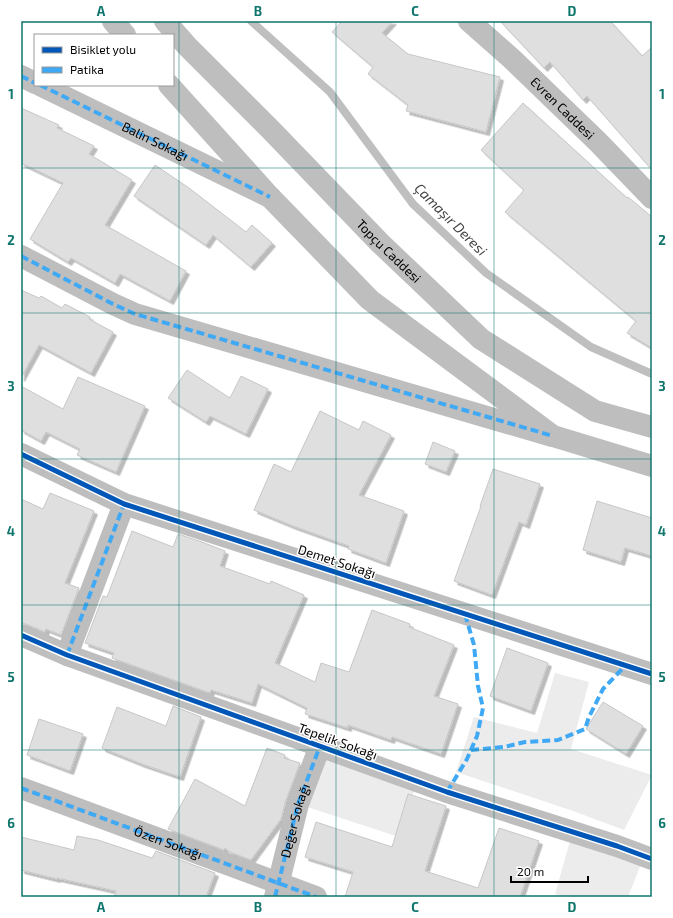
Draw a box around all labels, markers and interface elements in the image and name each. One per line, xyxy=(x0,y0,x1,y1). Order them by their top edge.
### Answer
text: A xyxy=(97,3,106,19)
text: B xyxy=(254,3,262,19)
text: C xyxy=(411,3,419,19)
text: D xyxy=(568,3,577,19)
legend xyxy=(34,34,174,86)
text: Bisiklet yolu xyxy=(70,42,136,56)
text: Patika xyxy=(70,62,104,76)
street label: Evren Caddesi xyxy=(527,73,598,143)
text: 1 xyxy=(8,86,14,102)
text: 1 xyxy=(659,86,665,102)
street label: Balin Sokağı xyxy=(119,118,191,164)
water label: Çamaşır Deresi xyxy=(411,179,491,260)
street label: Topçu Caddesi xyxy=(353,216,425,286)
text: 2 xyxy=(7,232,15,248)
text: 2 xyxy=(658,232,666,248)
text: 3 xyxy=(7,378,15,394)
text: 3 xyxy=(658,378,666,394)
text: 4 xyxy=(7,523,15,539)
text: 4 xyxy=(658,523,666,539)
street label: Demet Sokağı xyxy=(296,541,378,581)
text: 5 xyxy=(7,669,15,685)
text: 5 xyxy=(658,669,666,685)
street label: Tepelik Sokağı xyxy=(296,719,380,763)
street label: Değer Sokağı xyxy=(277,781,313,859)
text: 6 xyxy=(7,815,15,831)
text: 6 xyxy=(658,815,666,831)
street label: Özen Sokağı xyxy=(132,822,205,862)
scale bar xyxy=(511,858,588,884)
text: 20 m xyxy=(517,864,544,878)
text: A xyxy=(97,899,106,915)
text: B xyxy=(254,899,262,915)
text: C xyxy=(411,899,419,915)
text: D xyxy=(568,899,577,915)

